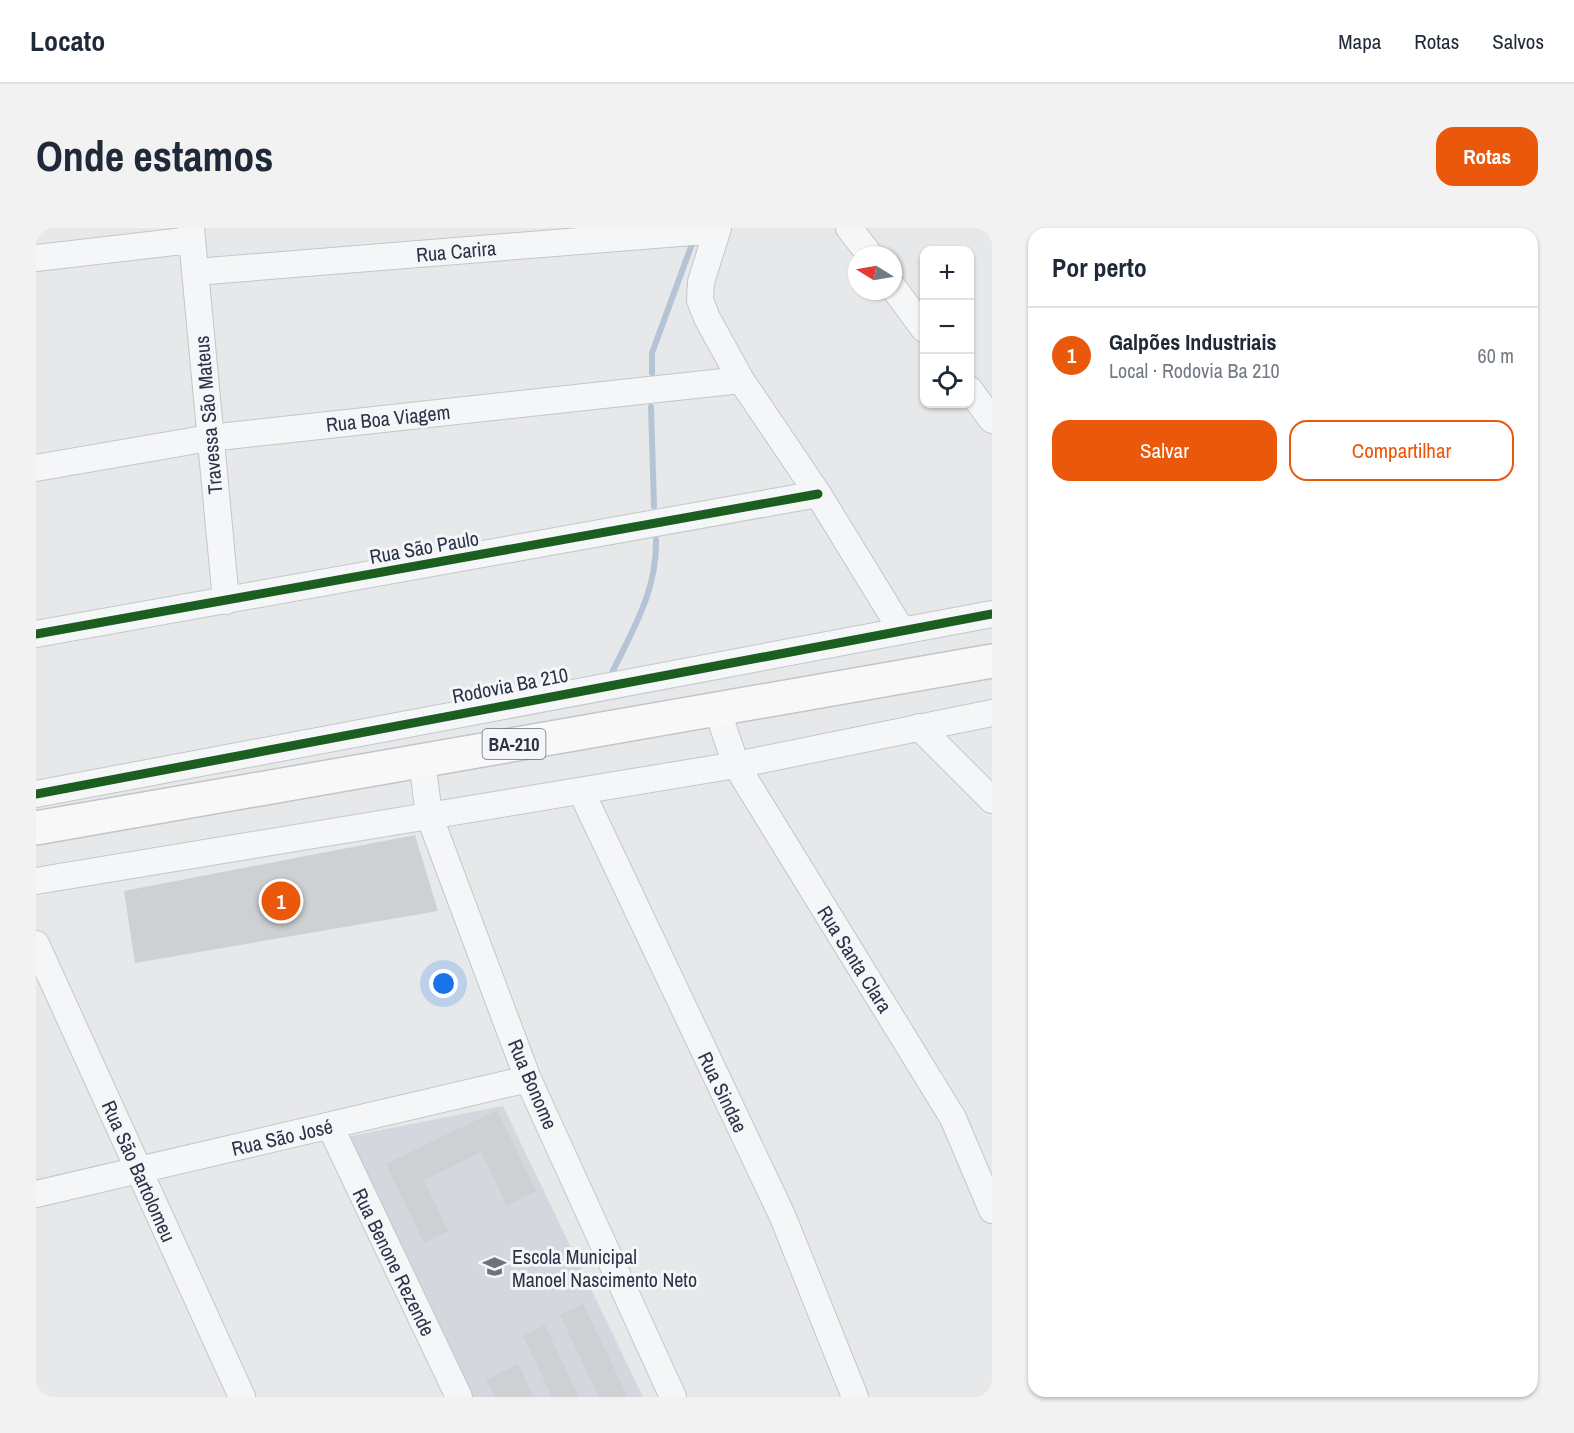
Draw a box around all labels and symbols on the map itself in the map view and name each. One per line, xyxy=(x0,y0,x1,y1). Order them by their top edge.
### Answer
street label: Rua Carira xyxy=(415,234,497,268)
north arrow xyxy=(848,246,902,300)
street label: Travessa São Mateus xyxy=(188,335,228,495)
street label: Rua Boa Viagem xyxy=(325,398,451,438)
street label: Rua São Paulo xyxy=(367,524,481,570)
street label: Rodovia Ba 210 xyxy=(450,661,570,709)
road number: BA-210 xyxy=(482,729,546,759)
pin: 1 xyxy=(262,878,300,924)
street label: Rua Santa Clara xyxy=(811,900,899,1018)
your location xyxy=(429,969,458,998)
street label: Rua Bonome xyxy=(502,1035,564,1133)
street label: Rua Sindae xyxy=(692,1047,754,1137)
street label: Rua São Bartolomeu xyxy=(96,1096,182,1246)
street label: Rua São José xyxy=(229,1112,335,1162)
street label: Rua Benone Rezende xyxy=(346,1184,442,1340)
place label: Escola Municipal Manoel Nascimento Neto xyxy=(512,1243,697,1293)
school or university icon: Escola Municipal Manoel Nascimento Neto xyxy=(481,1254,507,1280)

